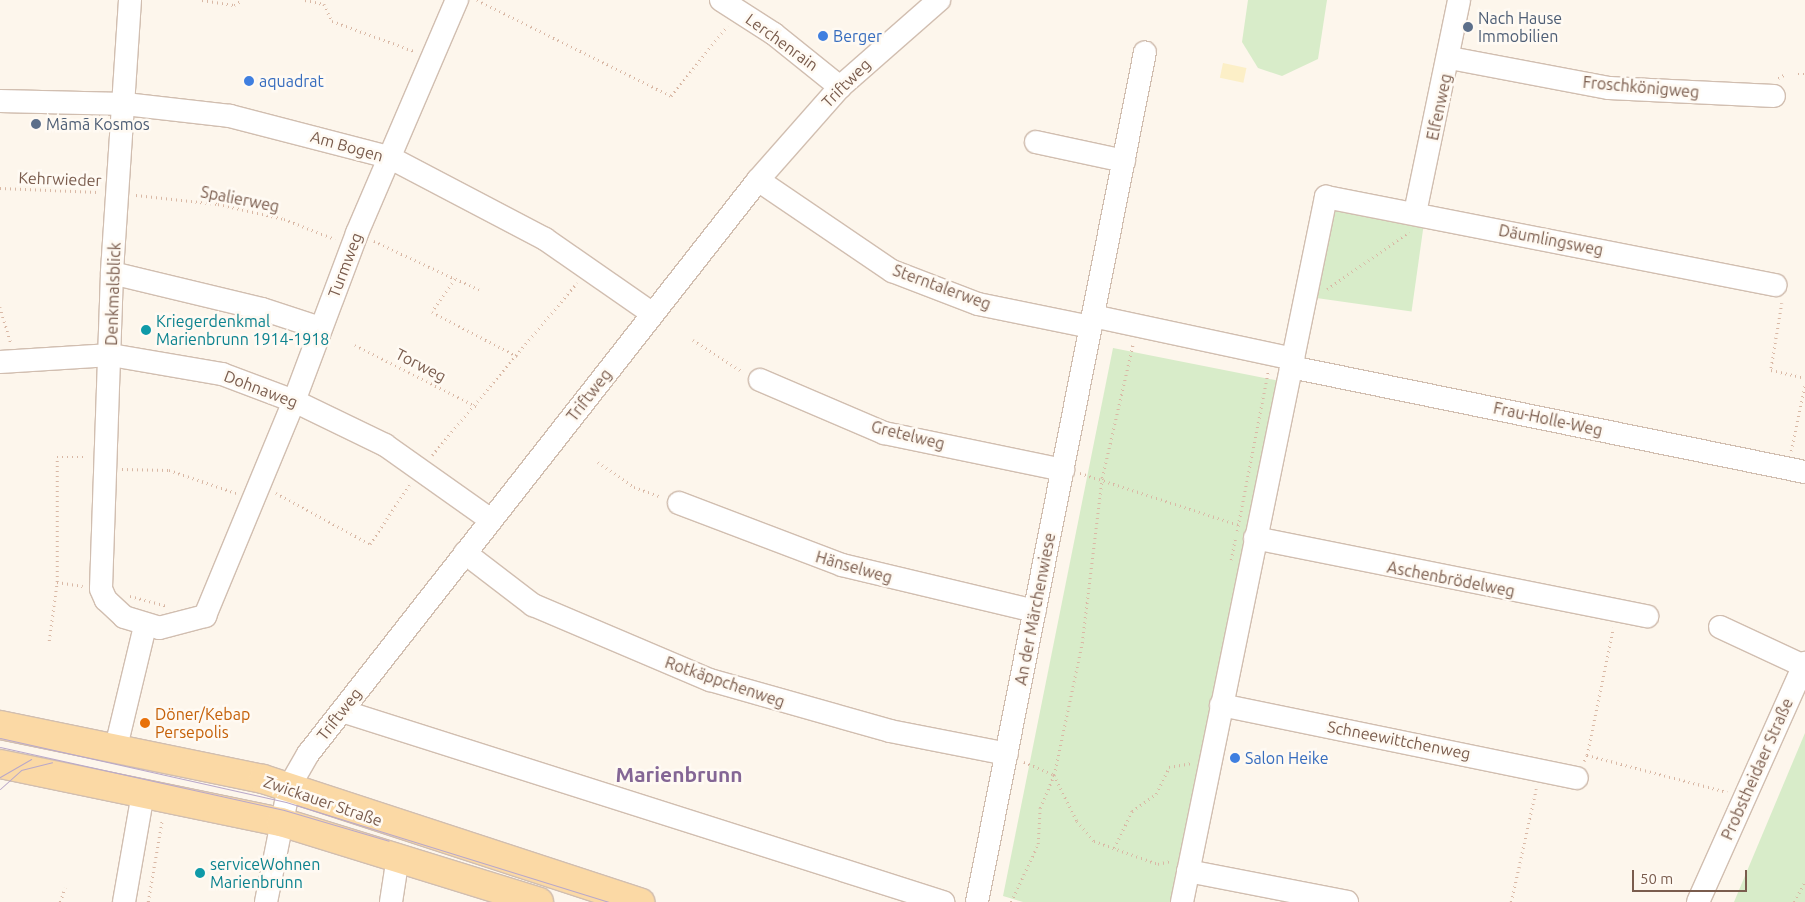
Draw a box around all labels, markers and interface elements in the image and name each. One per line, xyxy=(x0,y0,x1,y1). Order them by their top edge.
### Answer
place label: Nach Hause Immobilien xyxy=(1478,8,1562,46)
street label: Lerchenrain xyxy=(742,9,822,75)
marker: Nach Hause Immobilien xyxy=(1462,21,1474,33)
place label: Berger xyxy=(833,26,882,46)
marker: Berger xyxy=(817,30,829,42)
street label: Triftweg xyxy=(818,55,874,111)
place label: aquadrat xyxy=(259,71,324,91)
street label: Elfenweg xyxy=(1423,72,1455,142)
street label: Froschkönigweg xyxy=(1582,72,1700,102)
marker: aquadrat xyxy=(243,75,255,87)
place label: Mãmã Kosmos xyxy=(46,114,150,134)
marker: Mãmã Kosmos xyxy=(30,118,42,130)
street label: Am Bogen xyxy=(309,126,385,166)
street label: Kehrwieder xyxy=(18,168,102,190)
street label: Spalierweg xyxy=(199,182,281,216)
street label: Däumlingsweg xyxy=(1497,220,1605,260)
street label: Turmweg xyxy=(324,230,366,300)
street label: Denkmalsblick xyxy=(102,242,124,346)
street label: Sterntalerweg xyxy=(890,260,994,314)
place label: Kriegerdenkmal Marienbrunn 1914-1918 xyxy=(156,311,329,349)
marker: Kriegerdenkmal Marienbrunn 1914-1918 xyxy=(140,324,152,336)
street label: Torweg xyxy=(392,344,450,386)
street label: Triftweg xyxy=(563,365,615,425)
street label: Dohnaweg xyxy=(221,366,301,412)
street label: Frau-Holle-Weg xyxy=(1492,398,1604,440)
street label: Gretelweg xyxy=(869,417,947,453)
street label: An der Märchenwiese xyxy=(1011,531,1059,687)
street label: Hänselweg xyxy=(813,547,895,587)
street label: Aschenbrödelweg xyxy=(1386,557,1516,601)
street label: Rotkäppchenweg xyxy=(663,652,787,712)
street label: Triftweg xyxy=(313,684,365,744)
street label: Probstheidaer Straße xyxy=(1717,695,1797,843)
place label: Döner/Kebap Persepolis xyxy=(155,704,250,742)
marker: Döner/Kebap Persepolis xyxy=(139,717,151,729)
street label: Schneewittchenweg xyxy=(1326,717,1472,763)
place label: Salon Heike xyxy=(1245,748,1328,768)
marker: Salon Heike xyxy=(1229,752,1241,764)
district label: Marienbrunn xyxy=(615,761,743,787)
street label: Zwickauer Straße xyxy=(261,772,385,830)
place label: serviceWohnen Marienbrunn xyxy=(210,854,320,892)
scale bar xyxy=(1635,860,1750,892)
marker: serviceWohnen Marienbrunn xyxy=(194,867,206,879)
text: 50 m xyxy=(1640,870,1673,887)

